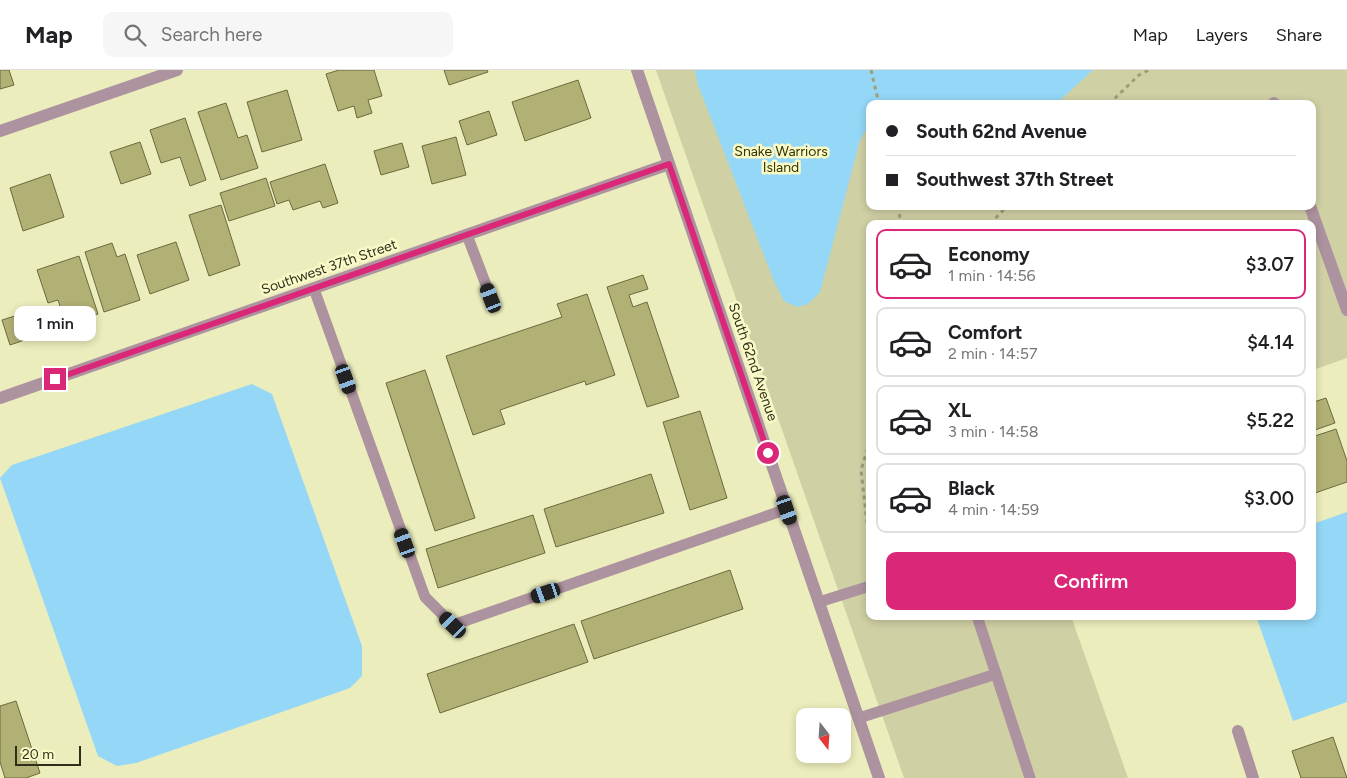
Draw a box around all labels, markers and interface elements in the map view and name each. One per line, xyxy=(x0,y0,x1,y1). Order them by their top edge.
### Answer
search box xyxy=(103,12,453,57)
text: Map xyxy=(25,20,73,49)
icon: search xyxy=(121,21,149,49)
text: Search here xyxy=(161,23,262,46)
text: Map xyxy=(1133,24,1168,46)
text: Layers xyxy=(1196,24,1248,46)
text: Share xyxy=(1276,24,1322,46)
text: South 62nd Avenue xyxy=(916,120,1087,143)
park label: Snake Warriors Island xyxy=(734,143,828,176)
text: Southwest 37th Street xyxy=(916,168,1114,191)
street label: Southwest 37th Street xyxy=(259,236,399,298)
icon: car xyxy=(888,242,933,287)
text: Economy xyxy=(948,243,1030,266)
text: $3.07 xyxy=(1246,253,1294,276)
text: 1 min · 14:56 xyxy=(948,266,1036,285)
car xyxy=(478,281,503,315)
street label: South 62nd Avenue xyxy=(725,301,781,424)
callout: 1 min xyxy=(14,306,96,342)
text: 1 min xyxy=(36,314,74,333)
icon: car xyxy=(888,320,933,365)
text: Comfort xyxy=(948,321,1023,344)
text: $4.14 xyxy=(1247,331,1294,354)
text: 2 min · 14:57 xyxy=(948,344,1038,363)
car xyxy=(333,362,358,396)
route end xyxy=(44,368,66,390)
icon: car xyxy=(888,398,933,443)
text: XL xyxy=(948,399,971,422)
text: $5.22 xyxy=(1246,409,1294,432)
text: 3 min · 14:58 xyxy=(948,422,1039,441)
route start xyxy=(757,442,779,464)
icon: car xyxy=(888,476,933,521)
text: Black xyxy=(948,477,995,500)
text: $3.00 xyxy=(1244,487,1294,510)
car xyxy=(775,493,798,527)
text: 4 min · 14:59 xyxy=(948,500,1039,519)
car xyxy=(392,526,417,560)
button: Confirm xyxy=(886,552,1296,610)
car xyxy=(529,581,562,605)
car xyxy=(436,609,469,641)
north arrow xyxy=(796,708,851,762)
map controls xyxy=(796,708,851,763)
scale bar xyxy=(15,743,81,766)
text: 20 m xyxy=(22,746,54,763)

